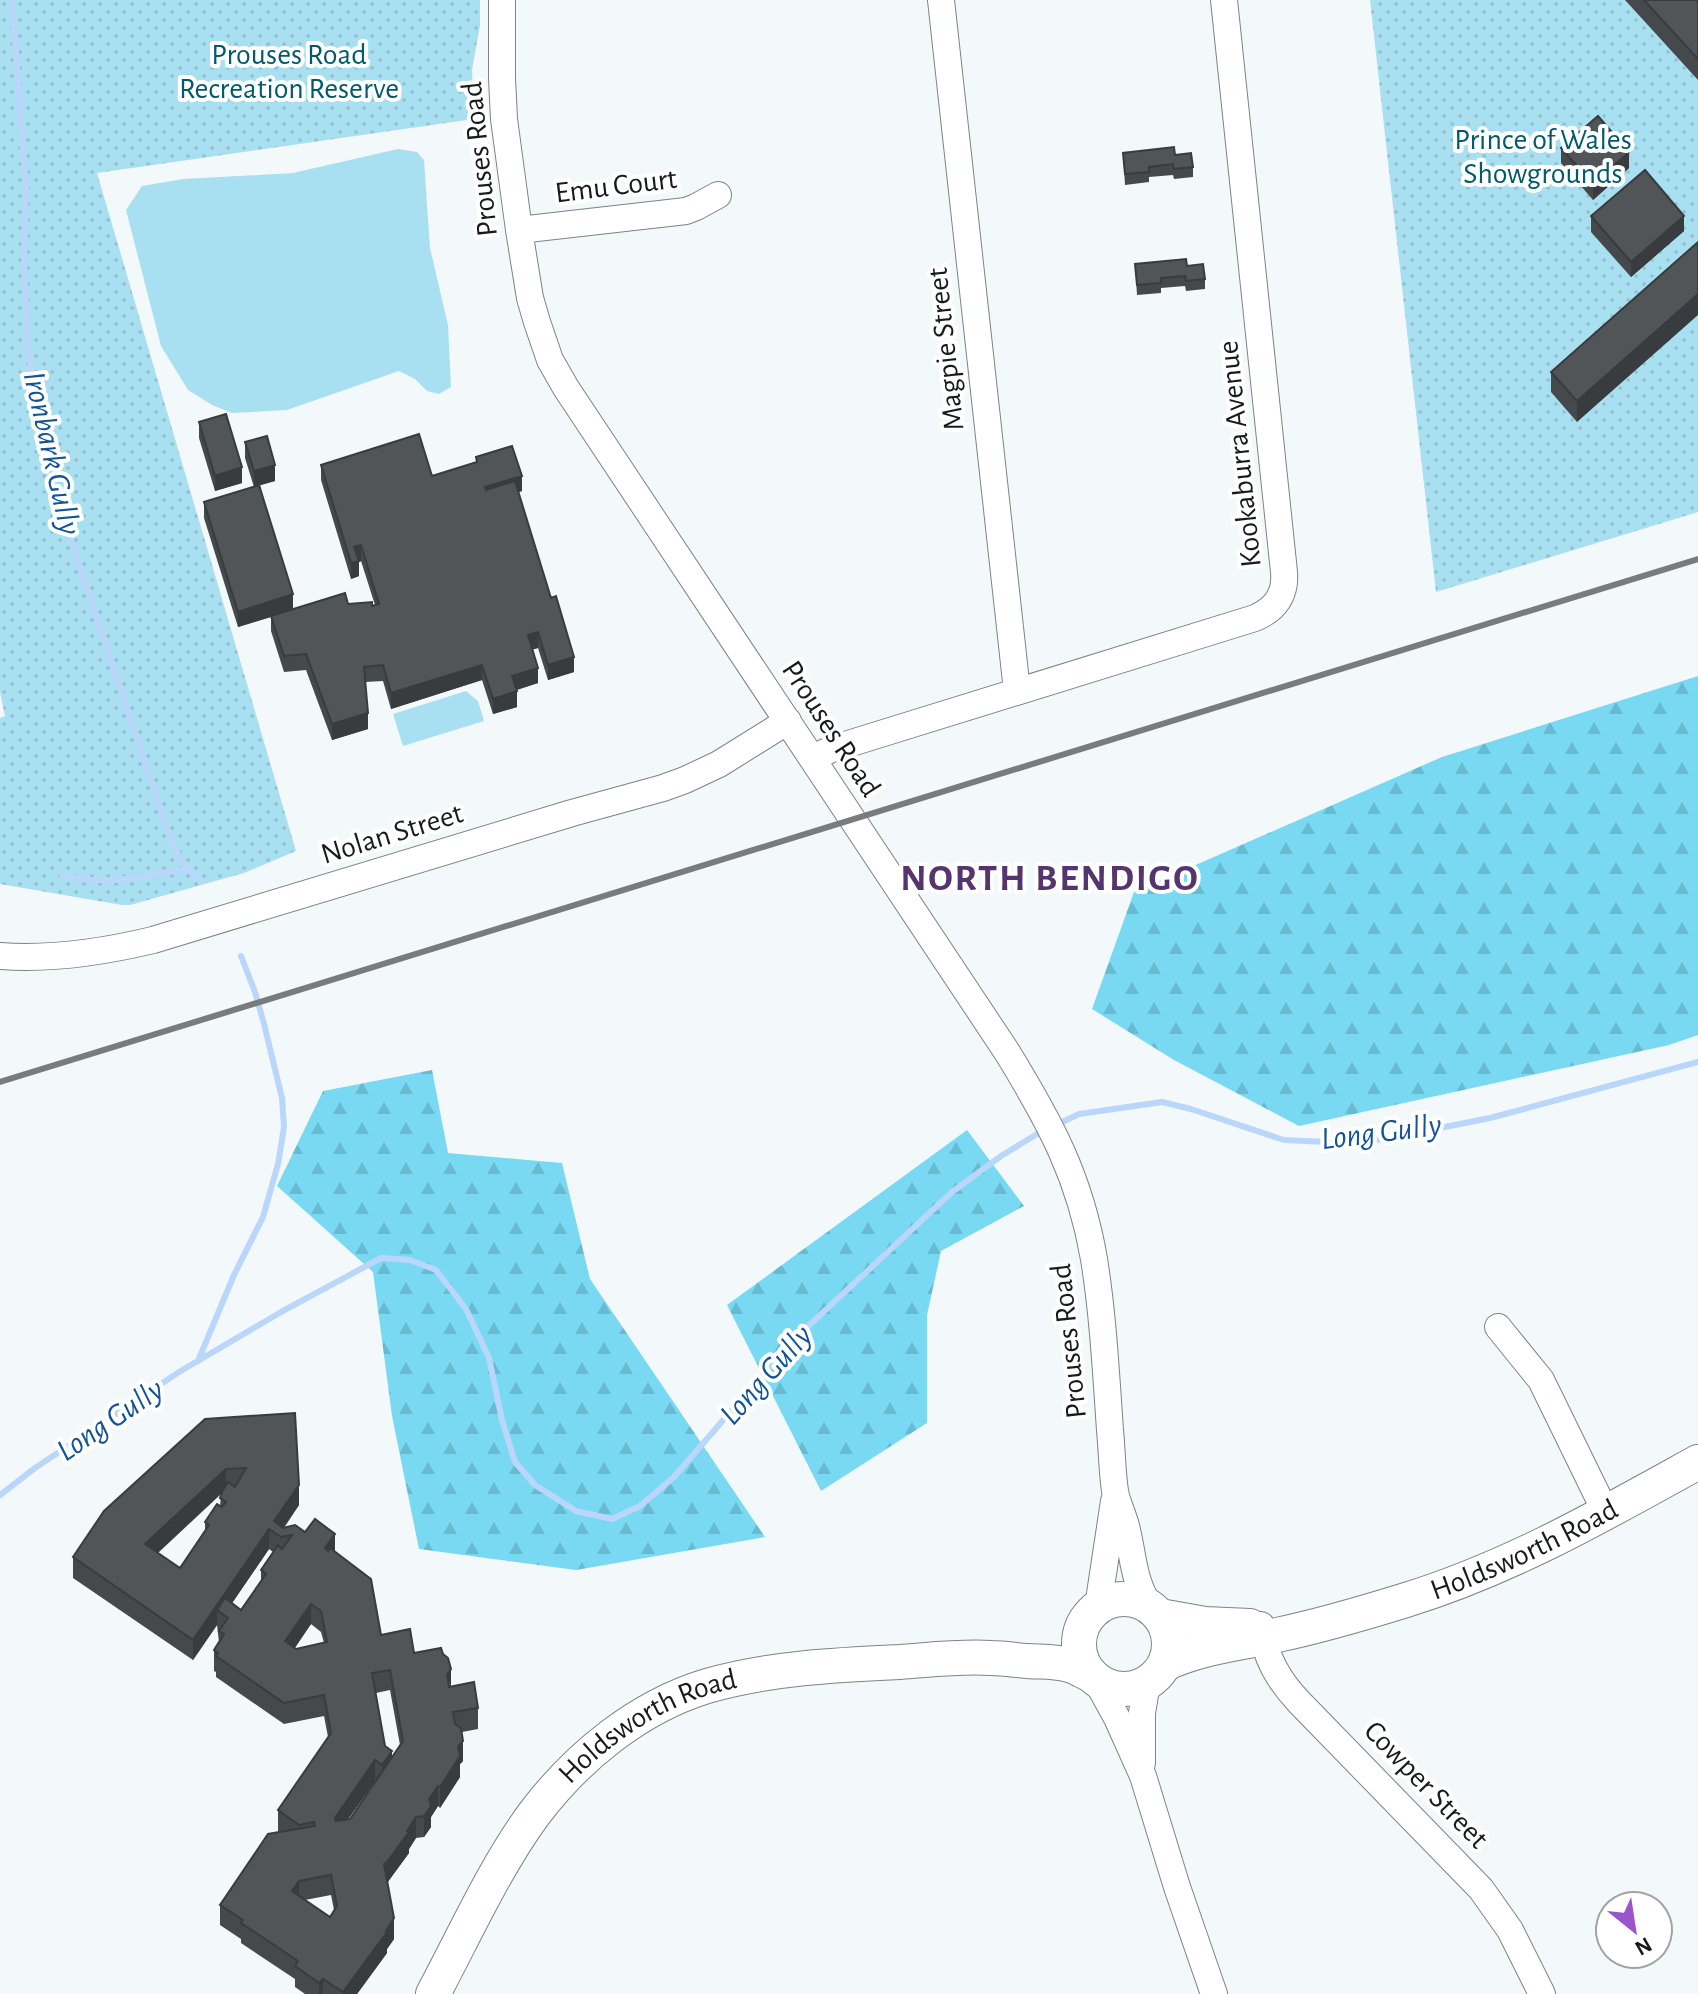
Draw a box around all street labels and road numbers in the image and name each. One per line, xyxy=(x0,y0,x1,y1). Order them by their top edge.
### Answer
street label: Prouses Road xyxy=(457,80,503,238)
street label: Emu Court xyxy=(553,164,679,208)
street label: Magpie Street xyxy=(922,266,969,432)
street label: Kookaburra Avenue xyxy=(1213,339,1267,569)
street label: Prouses Road xyxy=(776,656,886,802)
street label: Nolan Street xyxy=(317,798,467,870)
street label: Prouses Road xyxy=(1046,1262,1092,1420)
street label: Holdsworth Road xyxy=(1427,1494,1623,1606)
street label: Holdsworth Road xyxy=(553,1664,740,1789)
street label: Cowper Street xyxy=(1358,1716,1494,1855)

